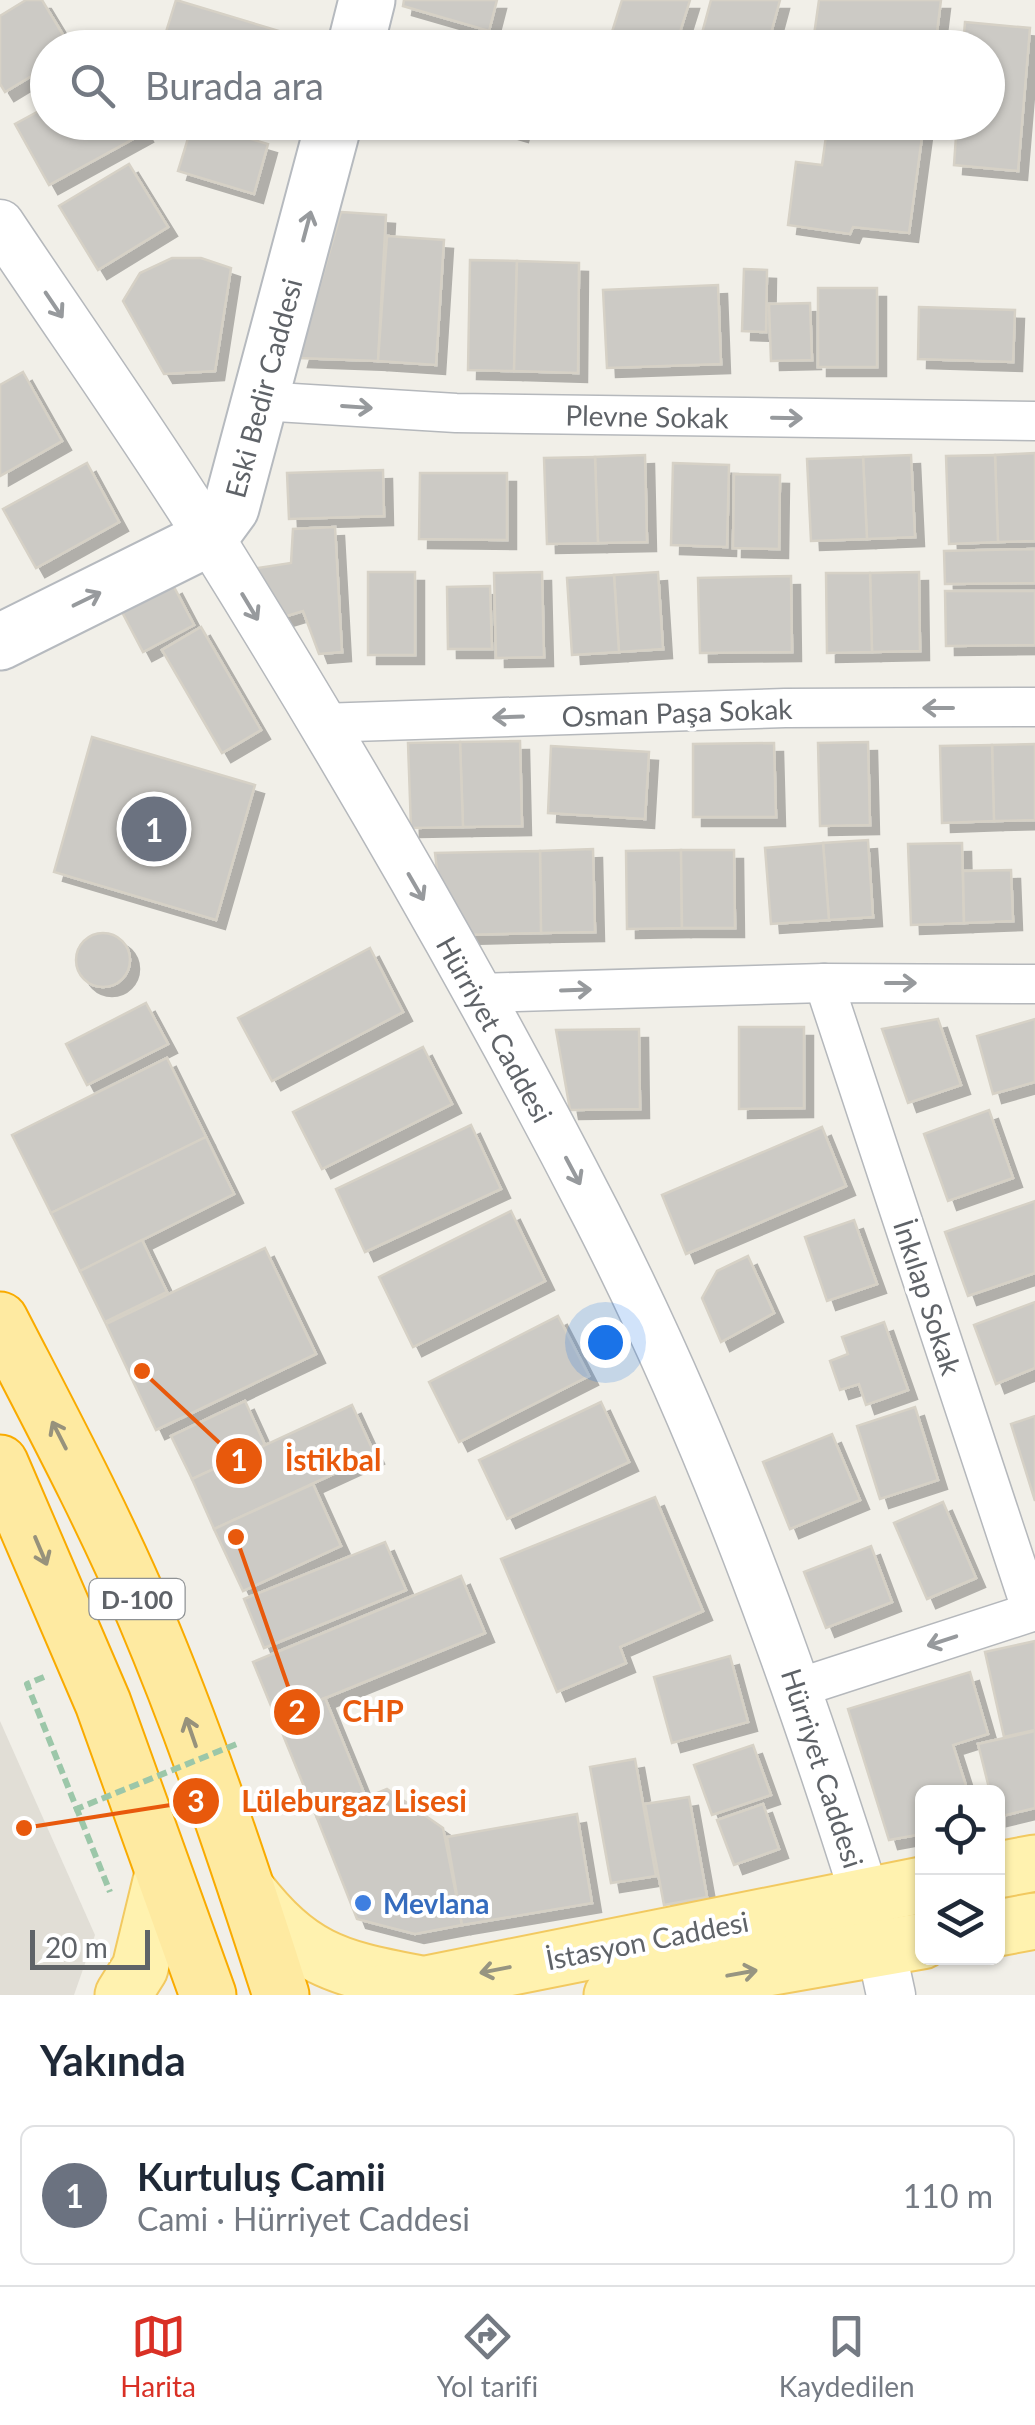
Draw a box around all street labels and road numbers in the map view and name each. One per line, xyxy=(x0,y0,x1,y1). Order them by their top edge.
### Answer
street label: Eski Bedir Caddesi xyxy=(217,275,309,501)
street label: Plevne Sokak xyxy=(565,398,730,434)
street label: Osman Paşa Sokak xyxy=(561,691,794,733)
street label: Hürriyet Caddesi xyxy=(430,930,560,1128)
street label: İnkılap Sokak xyxy=(887,1215,969,1380)
road number: D-100 xyxy=(90,1579,184,1619)
street label: Hürriyet Caddesi xyxy=(775,1664,871,1872)
street label: İstasyon Caddesi xyxy=(543,1904,751,1976)

